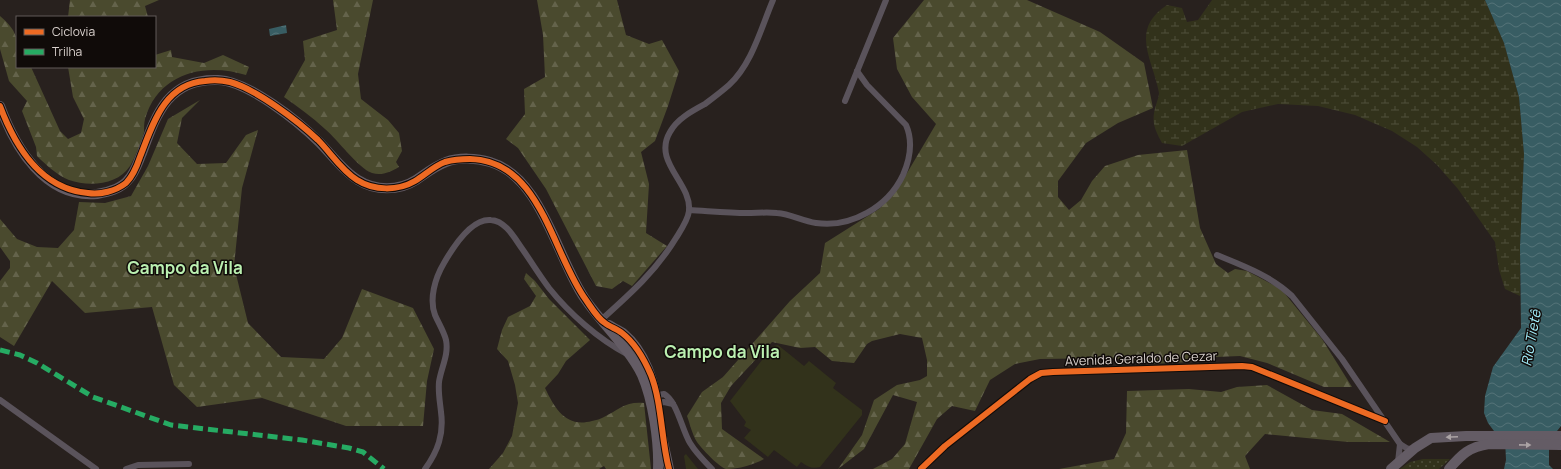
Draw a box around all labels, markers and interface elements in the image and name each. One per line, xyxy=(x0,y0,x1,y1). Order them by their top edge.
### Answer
legend xyxy=(16,16,156,68)
text: Ciclovia xyxy=(52,23,95,40)
text: Trilha xyxy=(52,43,82,60)
district label: Campo da Vila xyxy=(127,256,243,279)
water label: Rio Tietê xyxy=(1516,308,1545,368)
district label: Campo da Vila xyxy=(664,340,780,363)
street label: Avenida Geraldo de Cezar xyxy=(1065,346,1218,370)
one-way arrow xyxy=(1446,433,1458,440)
one-way arrow xyxy=(1519,442,1532,448)

